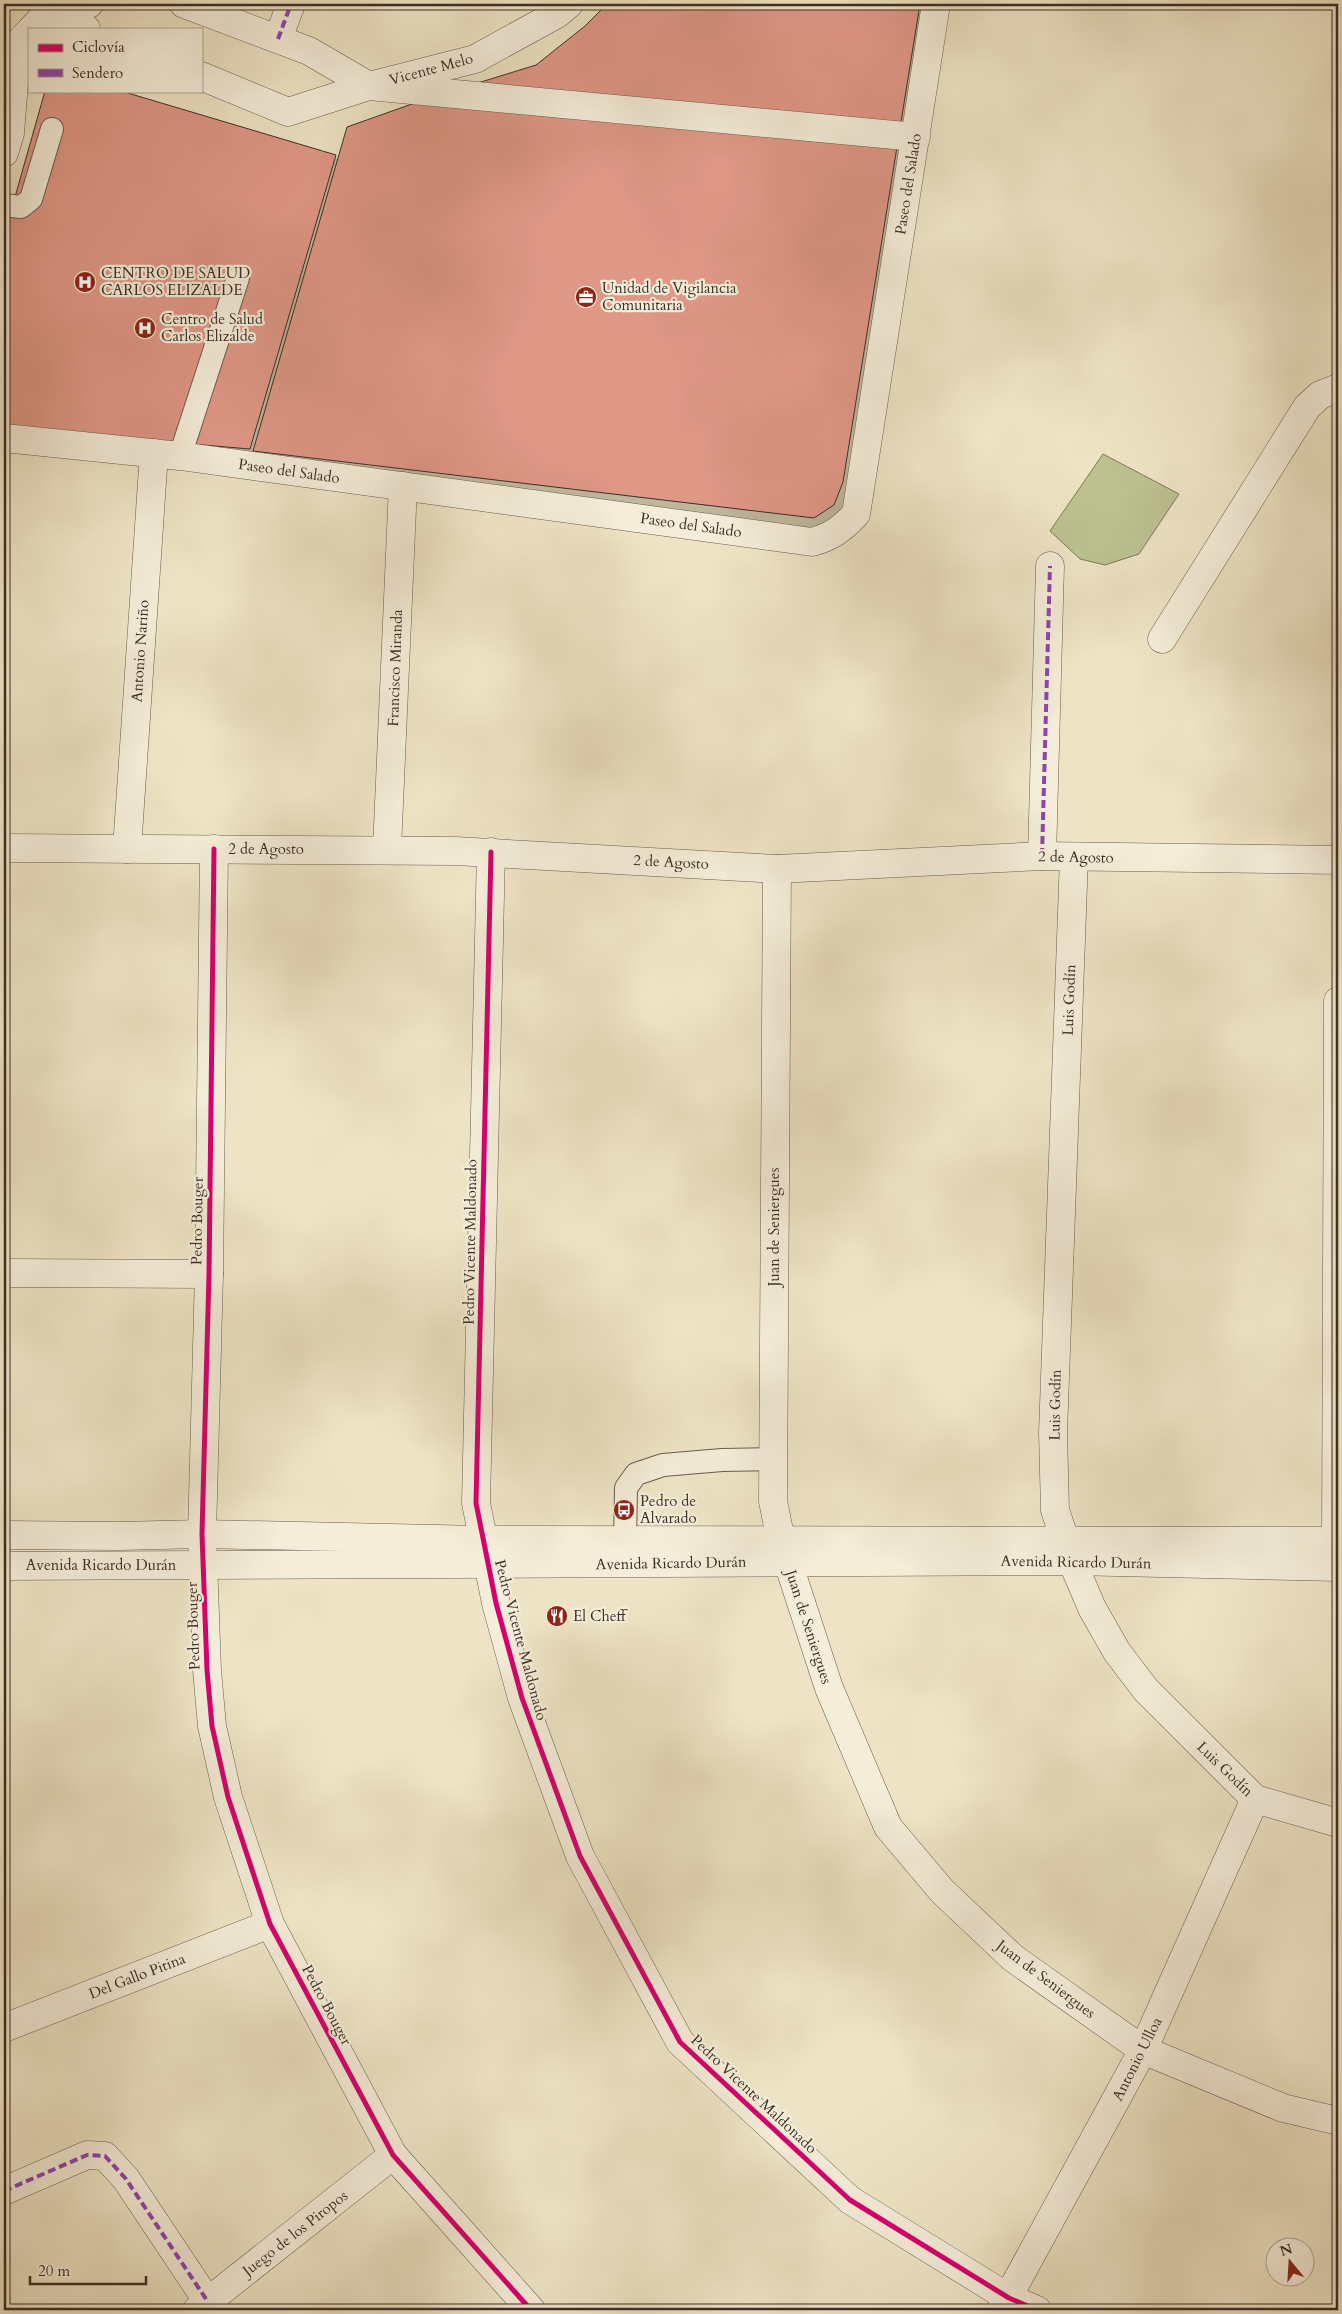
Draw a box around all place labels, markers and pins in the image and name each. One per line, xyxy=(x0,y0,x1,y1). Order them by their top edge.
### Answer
place label: CENTRO DE SALUD CARLOS ELIZALDE xyxy=(101,263,250,300)
hospital icon: CENTRO DE SALUD CARLOS ELIZALDE xyxy=(73,270,97,294)
place label: Unidad de Vigilancia Comunitaria xyxy=(602,278,737,315)
office icon: Unidad de Vigilancia Comunitaria xyxy=(574,285,598,309)
place label: Centro de Salud Carlos Elizalde xyxy=(161,309,263,346)
hospital icon: Centro de Salud Carlos Elizalde xyxy=(133,316,157,340)
place label: Pedro de Alvarado xyxy=(640,1491,697,1528)
bus stop icon: Pedro de Alvarado xyxy=(612,1498,636,1522)
restaurant icon: El Cheff xyxy=(545,1604,569,1628)
place label: El Cheff xyxy=(573,1606,629,1626)

